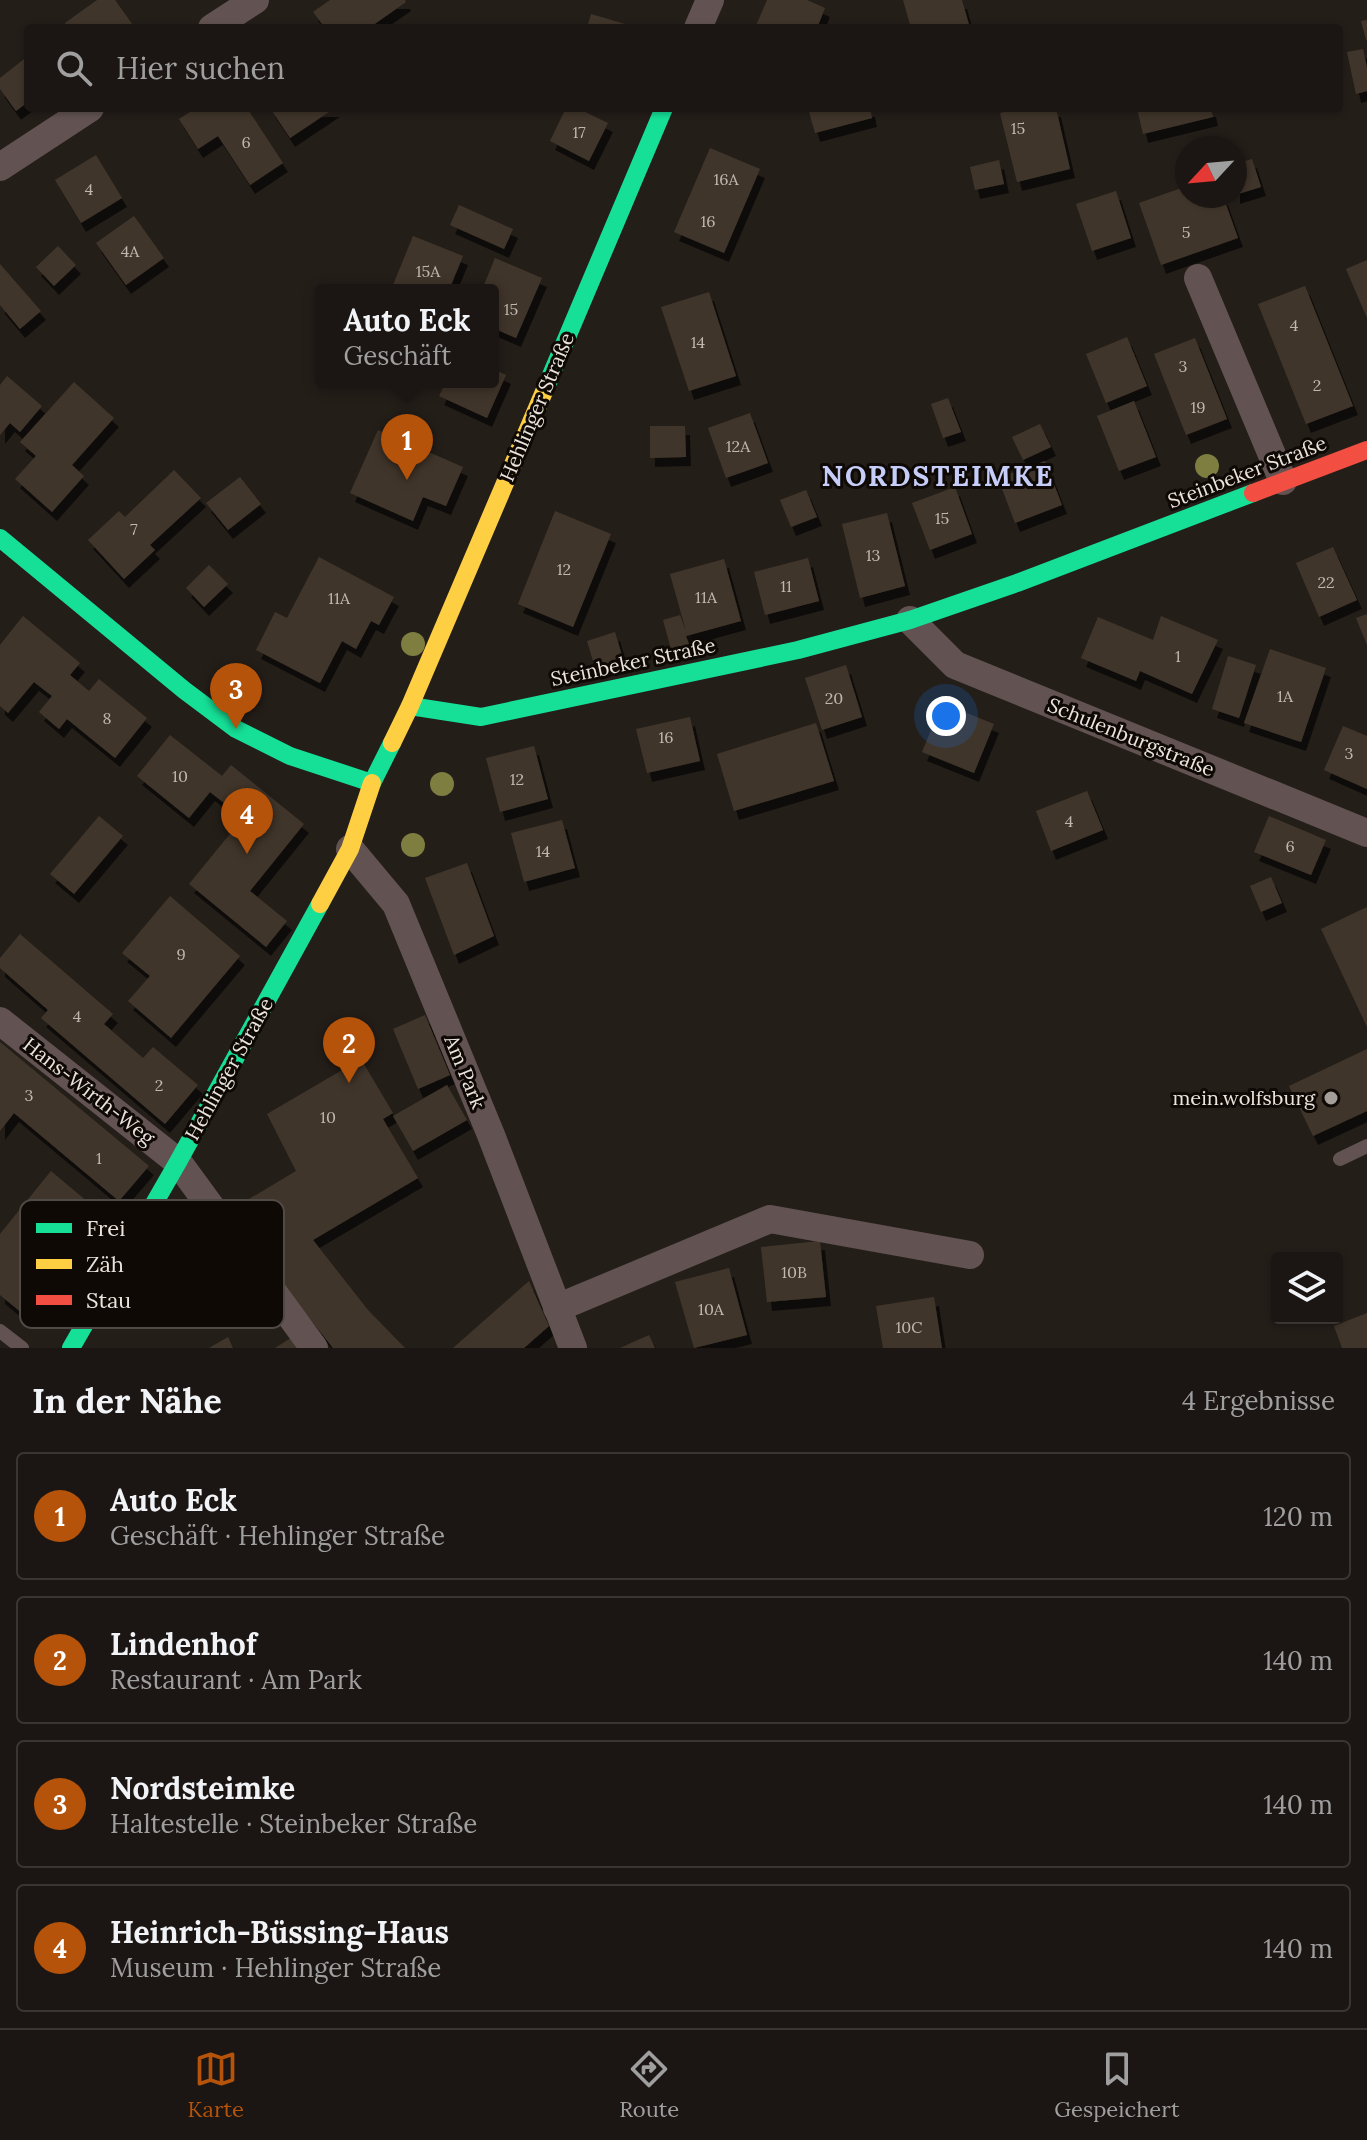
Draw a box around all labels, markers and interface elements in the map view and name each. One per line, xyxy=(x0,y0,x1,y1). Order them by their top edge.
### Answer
search box xyxy=(24,24,1343,112)
icon: search xyxy=(52,46,96,90)
text: Hier suchen xyxy=(116,49,285,87)
house number: 15 xyxy=(1011,118,1025,138)
house number: 17 xyxy=(572,122,586,142)
house number: 6 xyxy=(241,132,251,152)
north arrow xyxy=(1175,136,1247,208)
house number: 16A xyxy=(713,169,740,189)
house number: 4 xyxy=(85,179,94,199)
house number: 16 xyxy=(700,211,716,231)
house number: 5 xyxy=(1182,222,1190,242)
house number: 4A xyxy=(121,241,140,261)
house number: 15A xyxy=(416,261,441,281)
popup xyxy=(315,284,499,388)
house number: 15 xyxy=(504,299,518,319)
text: Auto Eck xyxy=(343,301,471,339)
house number: 4 xyxy=(1290,315,1299,335)
street label: Hehlinger Straße xyxy=(494,329,579,485)
house number: 14 xyxy=(691,332,706,352)
text: Geschäft xyxy=(343,339,451,372)
house number: 3 xyxy=(1179,356,1188,376)
house number: 2 xyxy=(1313,375,1321,395)
house number: 19 xyxy=(1190,397,1206,417)
pin: 1 xyxy=(381,414,433,480)
street label: Steinbeker Straße xyxy=(1164,430,1330,513)
house number: 12A xyxy=(726,436,751,456)
district label: NORDSTEIMKE xyxy=(822,458,1054,494)
house number: 15 xyxy=(935,508,949,528)
house number: 7 xyxy=(130,519,138,539)
house number: 13 xyxy=(866,545,880,565)
house number: 12 xyxy=(557,559,571,579)
house number: 22 xyxy=(1317,572,1335,592)
house number: 11 xyxy=(780,576,792,596)
house number: 11A xyxy=(695,587,718,607)
house number: 11A xyxy=(328,588,351,608)
street label: Steinbeker Straße xyxy=(548,632,718,691)
house number: 1 xyxy=(1175,646,1181,666)
pin: 3 xyxy=(210,663,262,729)
house number: 1A xyxy=(1277,686,1294,706)
house number: 20 xyxy=(825,688,843,708)
street label: Schulenburgstraße xyxy=(1044,692,1218,781)
your location xyxy=(926,696,966,736)
house number: 8 xyxy=(103,708,112,728)
house number: 16 xyxy=(658,727,674,747)
house number: 3 xyxy=(1345,743,1354,763)
house number: 10 xyxy=(172,766,188,786)
house number: 12 xyxy=(510,769,524,789)
pin: 4 xyxy=(221,788,273,854)
house number: 4 xyxy=(1065,811,1074,831)
house number: 6 xyxy=(1285,836,1295,856)
house number: 14 xyxy=(536,841,551,861)
house number: 9 xyxy=(176,944,186,964)
street label: Hehlinger Straße xyxy=(179,993,278,1144)
house number: 4 xyxy=(73,1006,82,1026)
pin: 2 xyxy=(323,1017,375,1083)
street label: Am Park xyxy=(439,1030,492,1113)
street label: Hans-Wirth-Weg xyxy=(18,1031,161,1150)
house number: 2 xyxy=(155,1075,163,1095)
house number: 3 xyxy=(25,1085,34,1105)
place label: mein.wolfsburg xyxy=(1172,1085,1316,1110)
marker: mein.wolfsburg xyxy=(1322,1089,1340,1107)
house number: 10 xyxy=(320,1107,336,1127)
house number: 1 xyxy=(96,1148,102,1168)
legend xyxy=(20,1200,284,1328)
text: Frei xyxy=(86,1214,125,1242)
text: Zäh xyxy=(86,1250,124,1278)
map controls xyxy=(1271,1252,1343,1324)
button: layers xyxy=(1271,1252,1343,1324)
house number: 10B xyxy=(781,1262,807,1282)
text: Stau xyxy=(86,1286,131,1314)
house number: 10A xyxy=(698,1299,725,1319)
house number: 10C xyxy=(896,1317,922,1337)
text: In der Nähe xyxy=(32,1379,222,1422)
text: 4 Ergebnisse xyxy=(1182,1384,1335,1417)
text: Auto Eck xyxy=(110,1481,237,1519)
text: 1 xyxy=(55,1500,65,1533)
text: 120 m xyxy=(1263,1500,1333,1533)
text: Geschäft · Hehlinger Straße xyxy=(110,1519,445,1552)
text: Lindenhof xyxy=(110,1625,257,1663)
text: 2 xyxy=(53,1644,67,1677)
text: 140 m xyxy=(1263,1644,1333,1677)
text: Restaurant · Am Park xyxy=(110,1663,362,1696)
text: Nordsteimke xyxy=(110,1769,295,1807)
text: 3 xyxy=(53,1788,67,1821)
text: 140 m xyxy=(1263,1788,1333,1821)
text: Haltestelle · Steinbeker Straße xyxy=(110,1807,477,1840)
text: Heinrich-Büssing-Haus xyxy=(110,1913,449,1951)
text: 4 xyxy=(53,1932,67,1965)
text: 140 m xyxy=(1263,1932,1333,1965)
text: Museum · Hehlinger Straße xyxy=(110,1951,441,1984)
tab: Karte xyxy=(188,2047,244,2123)
tab: Route xyxy=(619,2047,679,2123)
tab: Gespeichert xyxy=(1054,2047,1179,2123)

